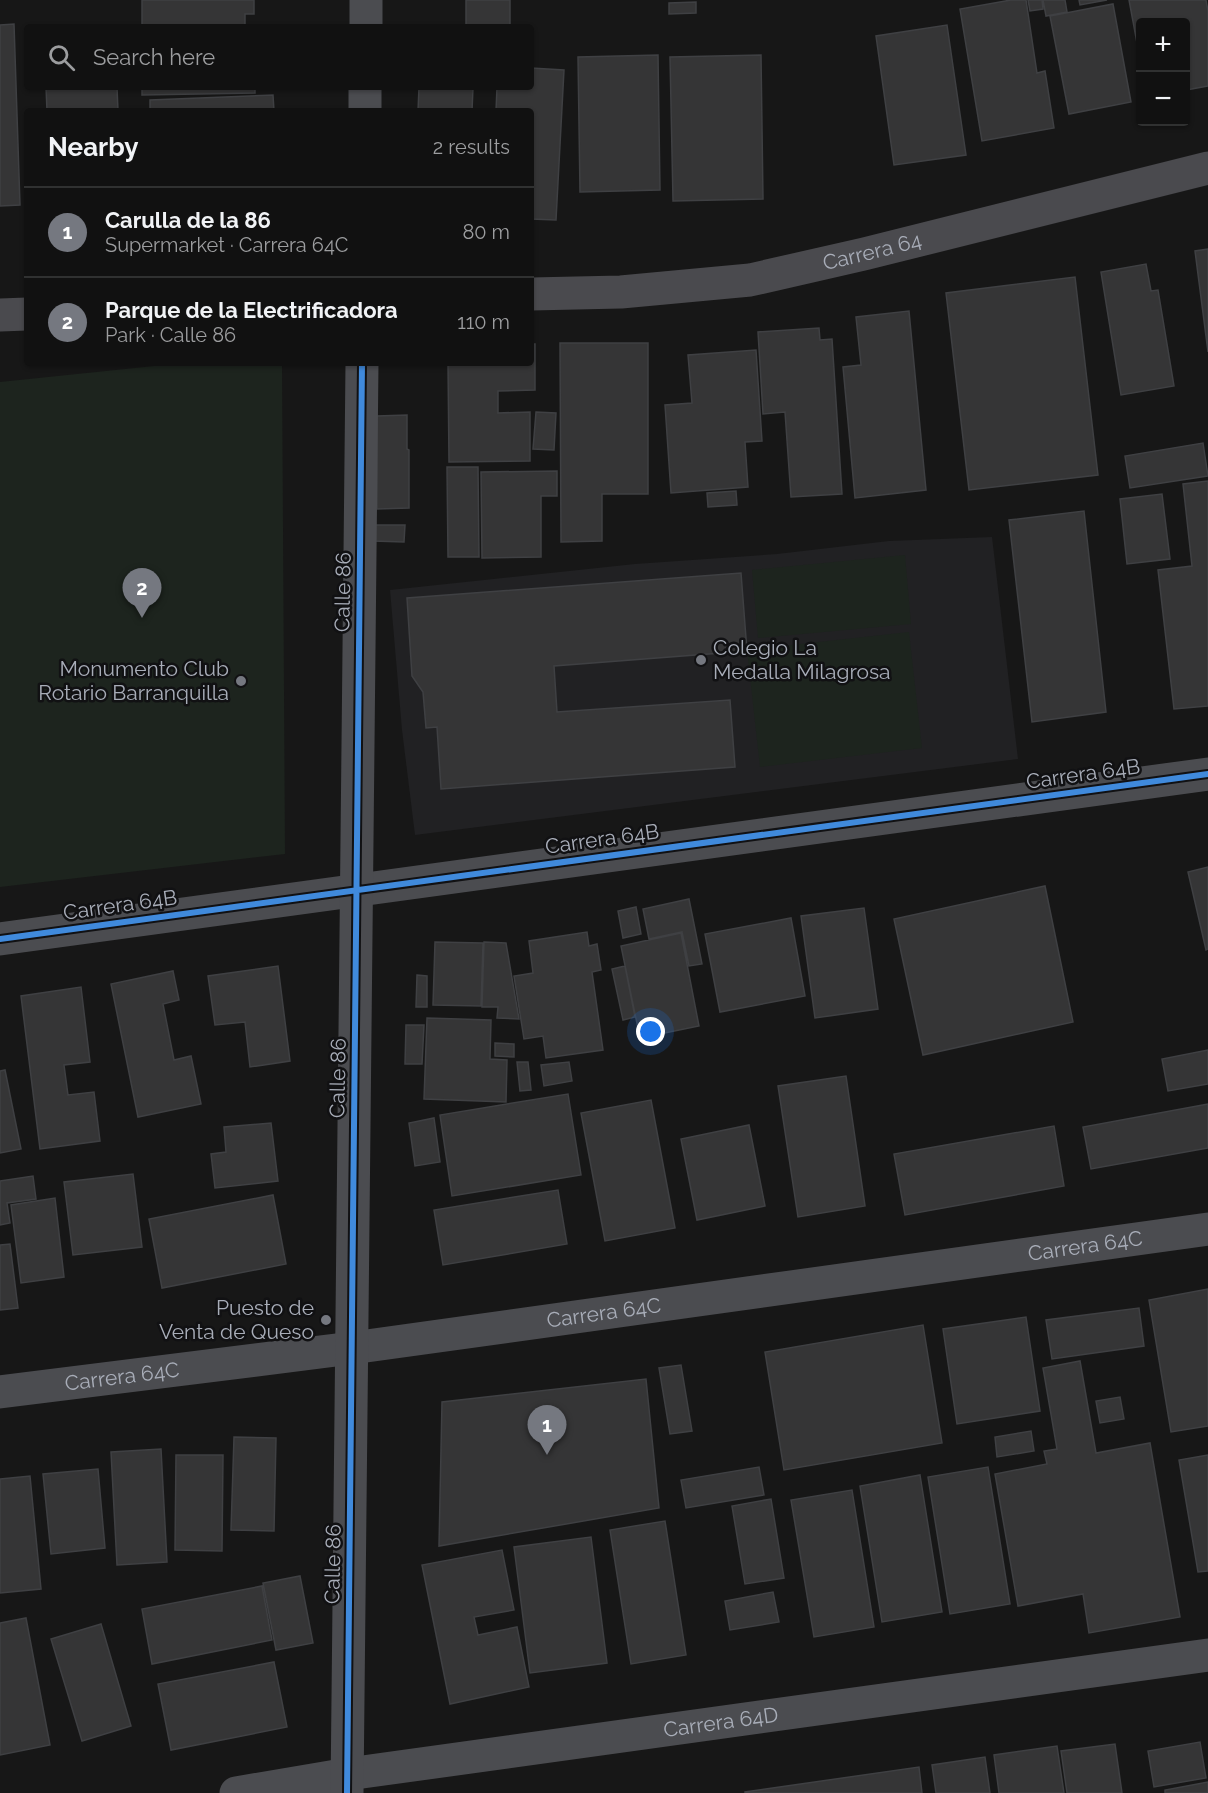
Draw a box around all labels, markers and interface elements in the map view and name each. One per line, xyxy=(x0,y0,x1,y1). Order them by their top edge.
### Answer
map controls xyxy=(1136,18,1190,126)
button: + xyxy=(1136,18,1190,72)
search box xyxy=(24,24,534,90)
icon: search xyxy=(45,41,78,74)
text: Search here xyxy=(93,44,215,70)
button: − xyxy=(1136,72,1190,126)
text: Nearby xyxy=(48,132,138,162)
text: 2 results xyxy=(433,135,510,159)
text: Carulla de la 86 xyxy=(105,207,271,233)
text: 1 xyxy=(63,220,72,244)
text: 80 m xyxy=(462,220,510,244)
street label: Carrera 64 xyxy=(820,227,924,275)
text: Supermarket · Carrera 64C xyxy=(105,233,349,257)
text: Parque de la Electrificadora xyxy=(105,297,398,323)
text: 2 xyxy=(62,310,73,334)
text: 110 m xyxy=(457,310,510,334)
text: Park · Calle 86 xyxy=(105,323,236,347)
street label: Calle 86 xyxy=(329,552,356,632)
pin: 2 xyxy=(122,568,162,618)
place label: Colegio La Medalla Milagrosa xyxy=(713,635,891,684)
marker: Colegio La Medalla Milagrosa xyxy=(694,653,708,667)
place label: Monumento Club Rotario Barranquilla xyxy=(38,656,229,705)
marker: Monumento Club Rotario Barranquilla xyxy=(234,674,248,688)
street label: Carrera 64B xyxy=(1024,753,1142,794)
street label: Carrera 64B xyxy=(543,818,661,859)
street label: Carrera 64B xyxy=(61,884,179,925)
your location xyxy=(636,1017,665,1046)
street label: Calle 86 xyxy=(324,1038,351,1118)
street label: Carrera 64C xyxy=(1026,1225,1144,1266)
street label: Carrera 64C xyxy=(545,1292,663,1333)
place label: Puesto de Venta de Queso xyxy=(159,1295,314,1344)
marker: Puesto de Venta de Queso xyxy=(319,1313,333,1327)
street label: Carrera 64C xyxy=(63,1357,181,1396)
pin: 1 xyxy=(528,1406,566,1455)
street label: Calle 86 xyxy=(319,1524,346,1604)
street label: Carrera 64D xyxy=(662,1702,780,1742)

